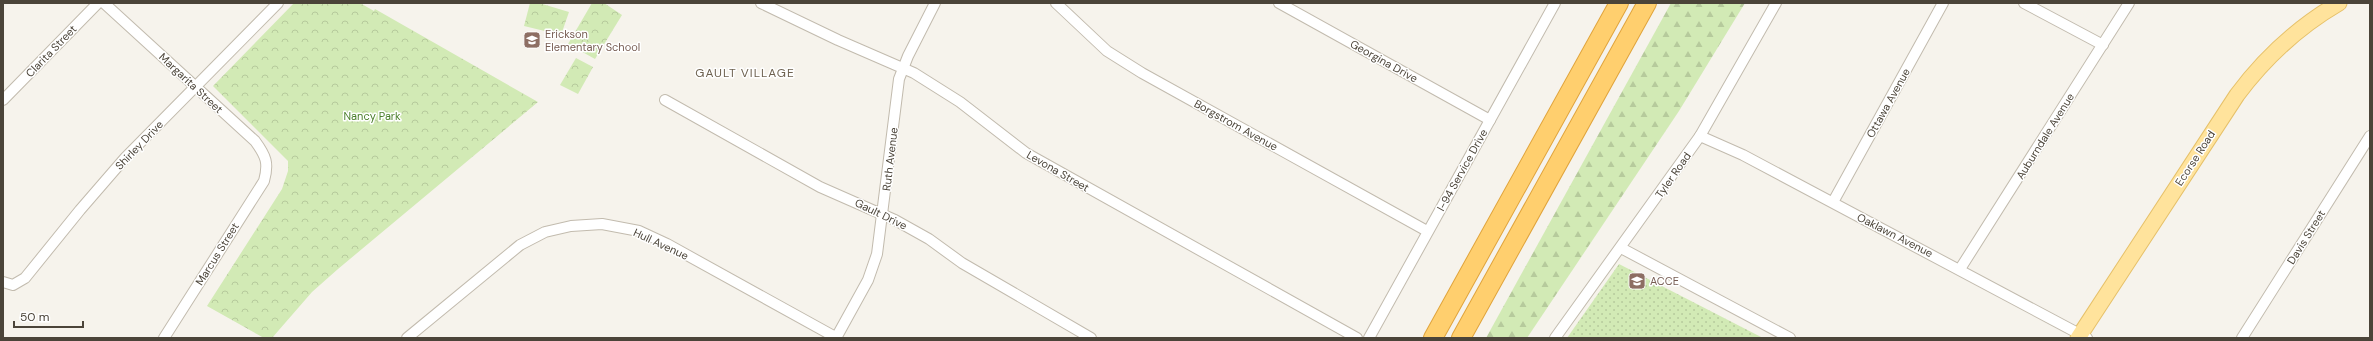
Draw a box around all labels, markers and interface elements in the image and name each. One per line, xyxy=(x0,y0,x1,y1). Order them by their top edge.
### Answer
street label: Clarita Street xyxy=(23,22,79,80)
place label: Erickson Elementary School xyxy=(545,27,640,54)
school or university icon: Erickson Elementary School xyxy=(522,30,542,50)
street label: Georgina Drive xyxy=(1348,37,1420,85)
street label: Margarita Street xyxy=(156,50,226,116)
district label: GAULT VILLAGE xyxy=(695,65,795,81)
street label: Ottawa Avenue xyxy=(1863,66,1913,140)
street label: Auburndale Avenue xyxy=(2013,90,2077,182)
street label: Borgstrom Avenue xyxy=(1192,96,1280,154)
park label: Nancy Park xyxy=(344,109,401,123)
street label: Shirley Drive xyxy=(112,117,166,173)
street label: Ruth Avenue xyxy=(879,126,901,192)
street label: I-94 Service Drive xyxy=(1434,127,1490,213)
street label: Ecorse Road xyxy=(2172,128,2218,188)
street label: Levona Street xyxy=(1024,147,1092,195)
street label: Tyler Road xyxy=(1652,149,1694,201)
street label: Gault Drive xyxy=(853,195,909,233)
street label: Davis Street xyxy=(2284,207,2328,267)
street label: Oaklawn Avenue xyxy=(1855,210,1935,260)
street label: Marcus Street xyxy=(192,220,242,288)
street label: Hull Avenue xyxy=(631,225,691,263)
school or university icon: ACCE xyxy=(1627,271,1647,291)
place label: ACCE xyxy=(1650,274,1679,288)
scale bar xyxy=(14,303,83,329)
text: 50 m xyxy=(20,309,49,325)

